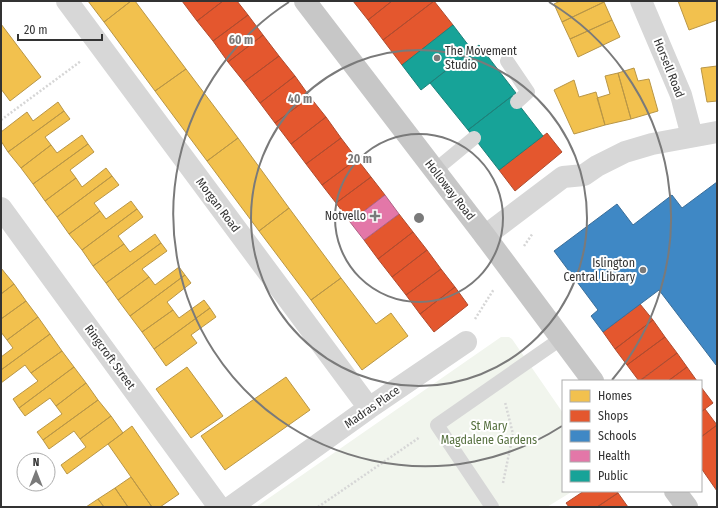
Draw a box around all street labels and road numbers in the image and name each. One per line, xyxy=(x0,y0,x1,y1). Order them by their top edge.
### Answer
street label: Horsell Road xyxy=(651,36,687,100)
street label: Holloway Road xyxy=(422,157,478,223)
street label: Morgan Road xyxy=(193,175,243,235)
street label: Ringcroft Street xyxy=(82,322,138,392)
street label: Madras Place xyxy=(342,383,402,431)

